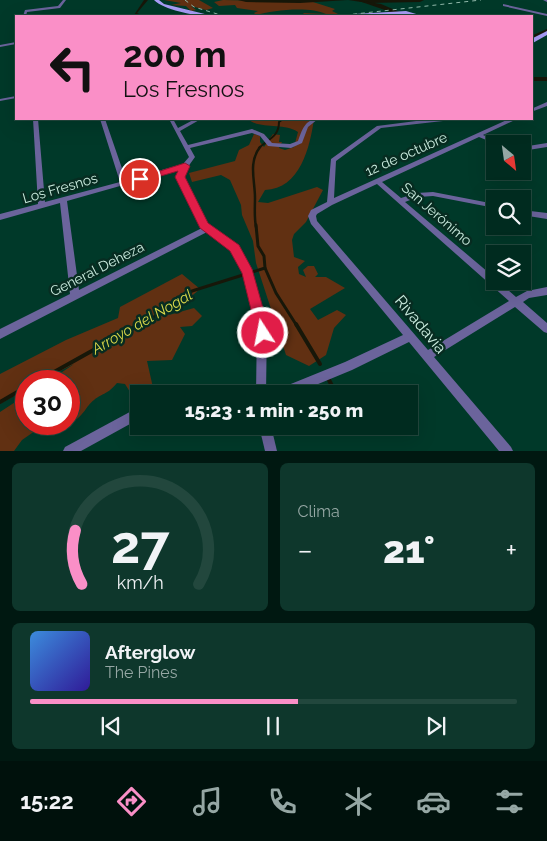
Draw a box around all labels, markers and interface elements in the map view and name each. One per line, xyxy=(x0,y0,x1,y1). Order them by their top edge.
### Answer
text: 200 m xyxy=(123,34,227,75)
icon: left xyxy=(40,35,105,100)
text: Los Fresnos xyxy=(123,76,244,102)
street label: 12 de octubre xyxy=(363,129,449,179)
north arrow xyxy=(486,135,531,180)
map controls xyxy=(486,135,531,290)
pin xyxy=(119,158,161,200)
icon: arrive xyxy=(126,165,154,193)
street label: Los Fresnos xyxy=(21,170,100,206)
street label: San Jerónimo xyxy=(399,179,475,249)
button: search xyxy=(486,190,531,235)
street label: General Deheza xyxy=(47,238,147,300)
button: layers xyxy=(486,245,531,290)
water label: Arroyo del Nogal xyxy=(88,286,196,359)
street label: Rivadavia xyxy=(391,291,450,357)
position arrow xyxy=(236,306,288,358)
speed limit sign: 30 xyxy=(15,370,80,435)
text: 15:23 · 1 min · 250 m xyxy=(185,399,363,421)
text: Clima xyxy=(298,502,340,521)
text: 27 xyxy=(110,514,170,575)
text: 21° xyxy=(383,527,435,572)
text: − xyxy=(298,534,313,567)
text: + xyxy=(505,534,517,567)
text: km/h xyxy=(116,572,163,593)
text: Afterglow xyxy=(105,641,195,663)
text: The Pines xyxy=(105,663,177,682)
icon: previous xyxy=(97,712,125,740)
icon: pause xyxy=(259,712,287,740)
icon: next xyxy=(422,712,450,740)
icon: directions xyxy=(114,784,149,819)
icon: music xyxy=(190,784,225,819)
icon: phone xyxy=(265,784,300,819)
icon: climate xyxy=(341,784,376,819)
icon: car xyxy=(416,784,451,819)
icon: filters xyxy=(492,784,527,819)
text: 15:22 xyxy=(20,788,74,814)

